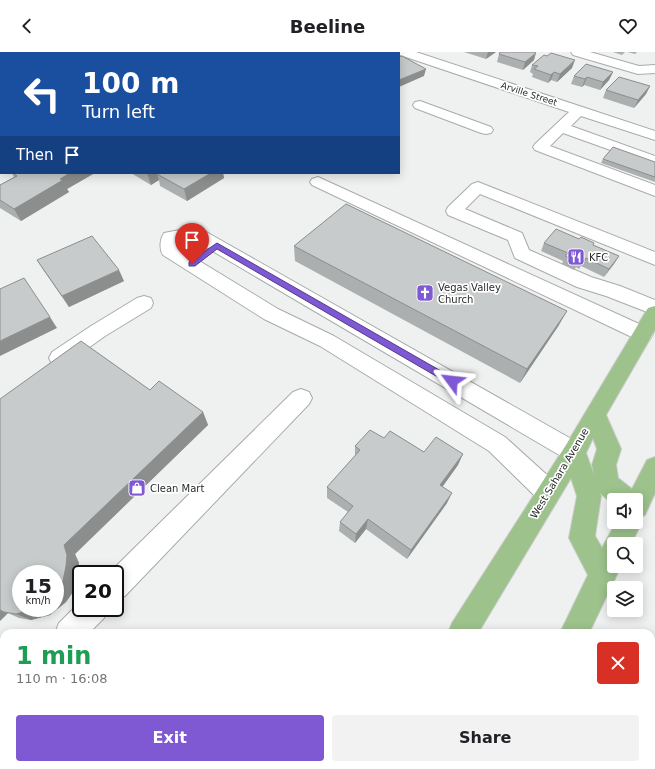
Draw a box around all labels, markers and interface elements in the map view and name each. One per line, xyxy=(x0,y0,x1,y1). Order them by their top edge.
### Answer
icon: back xyxy=(16,15,38,37)
icon: heart xyxy=(617,15,639,37)
text: Beeline xyxy=(290,16,365,37)
text: 100 m xyxy=(82,67,179,100)
icon: left xyxy=(16,68,68,120)
street label: Arville Street xyxy=(500,80,559,108)
text: Turn left xyxy=(82,101,155,122)
icon: arrive xyxy=(61,144,83,166)
text: Then xyxy=(16,146,53,164)
pin xyxy=(175,223,209,264)
icon: arrive xyxy=(181,229,203,251)
restaurant icon: KFC xyxy=(566,247,586,267)
place label: KFC xyxy=(589,252,608,263)
place label: Vegas Valley Church xyxy=(438,282,501,305)
church icon: Vegas Valley Church xyxy=(415,283,435,303)
position arrow xyxy=(431,360,473,402)
street label: West Sahara Avenue xyxy=(528,426,591,520)
shop icon: Clean Mart xyxy=(127,478,147,498)
place label: Clean Mart xyxy=(150,483,204,494)
map controls xyxy=(607,493,643,617)
button: sound xyxy=(607,493,643,529)
button: search xyxy=(607,537,643,573)
speed limit sign: 20 xyxy=(72,565,124,617)
text: 15 xyxy=(24,574,52,598)
button: layers xyxy=(607,581,643,617)
text: km/h xyxy=(25,595,51,606)
text: 1 min xyxy=(16,642,91,670)
button: close xyxy=(597,642,639,684)
text: 110 m · 16:08 xyxy=(16,671,107,686)
button: Exit xyxy=(16,715,324,761)
button: Share xyxy=(332,715,639,761)

